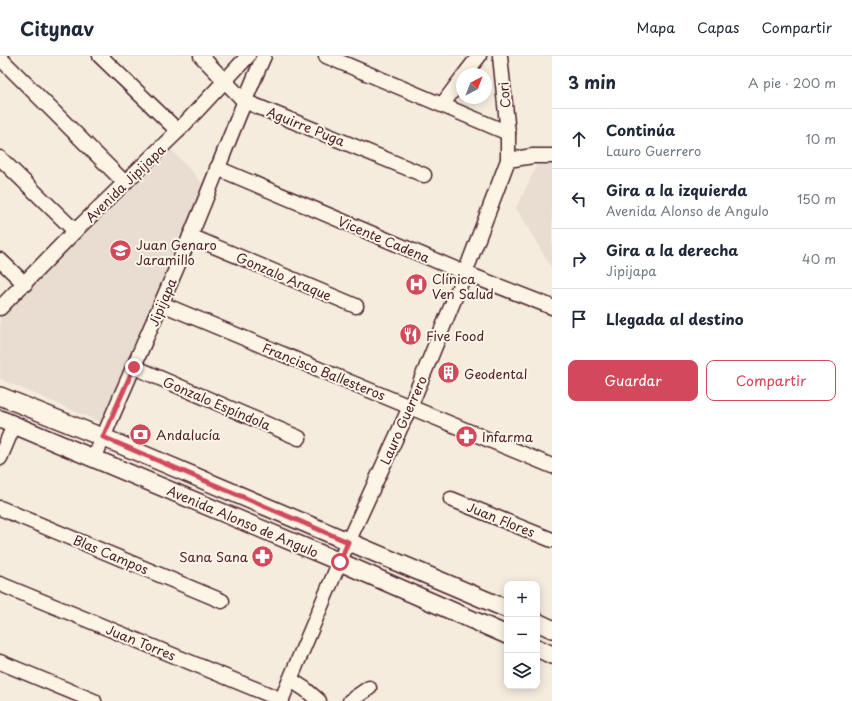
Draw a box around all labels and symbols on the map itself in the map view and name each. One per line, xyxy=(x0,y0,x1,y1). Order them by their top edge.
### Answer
north arrow xyxy=(456,68,492,104)
street label: Cori xyxy=(493,81,515,109)
street label: Aguirre Puga xyxy=(264,102,349,151)
street label: Avenida Jipijapa xyxy=(81,140,169,226)
street label: Vicente Cadena xyxy=(335,211,434,267)
place label: Juan Genaro Jaramillo xyxy=(136,235,217,269)
school or university icon: Juan Genaro Jaramillo xyxy=(107,238,133,264)
street label: Gonzalo Araque xyxy=(233,247,335,305)
place label: Clínica Ven Salud xyxy=(432,269,494,303)
hospital icon: Clínica Ven Salud xyxy=(403,272,429,298)
street label: Jipijapa xyxy=(143,274,181,329)
restaurant icon: Five Food xyxy=(397,322,423,348)
place label: Five Food xyxy=(426,326,484,345)
street label: Francisco Ballesteros xyxy=(260,338,388,404)
route end xyxy=(125,358,143,376)
building icon: Geodental xyxy=(435,360,461,386)
place label: Geodental xyxy=(464,364,527,383)
street label: Gonzalo Espíndola xyxy=(160,372,275,435)
street label: Lauro Guerrero xyxy=(375,373,431,467)
bank icon: Andalucía xyxy=(127,421,153,447)
pharmacy icon: Infarma xyxy=(453,423,479,449)
place label: Andalucía xyxy=(156,425,221,444)
place label: Infarma xyxy=(482,427,534,446)
street label: Avenida Alonso de Angulo xyxy=(164,480,322,562)
street label: Juan Flores xyxy=(464,497,538,541)
street label: Blas Campos xyxy=(70,530,152,578)
pharmacy icon: Sana Sana xyxy=(250,543,276,569)
place label: Sana Sana xyxy=(179,547,249,566)
route start xyxy=(331,553,349,571)
street label: Juan Torres xyxy=(103,619,179,665)

